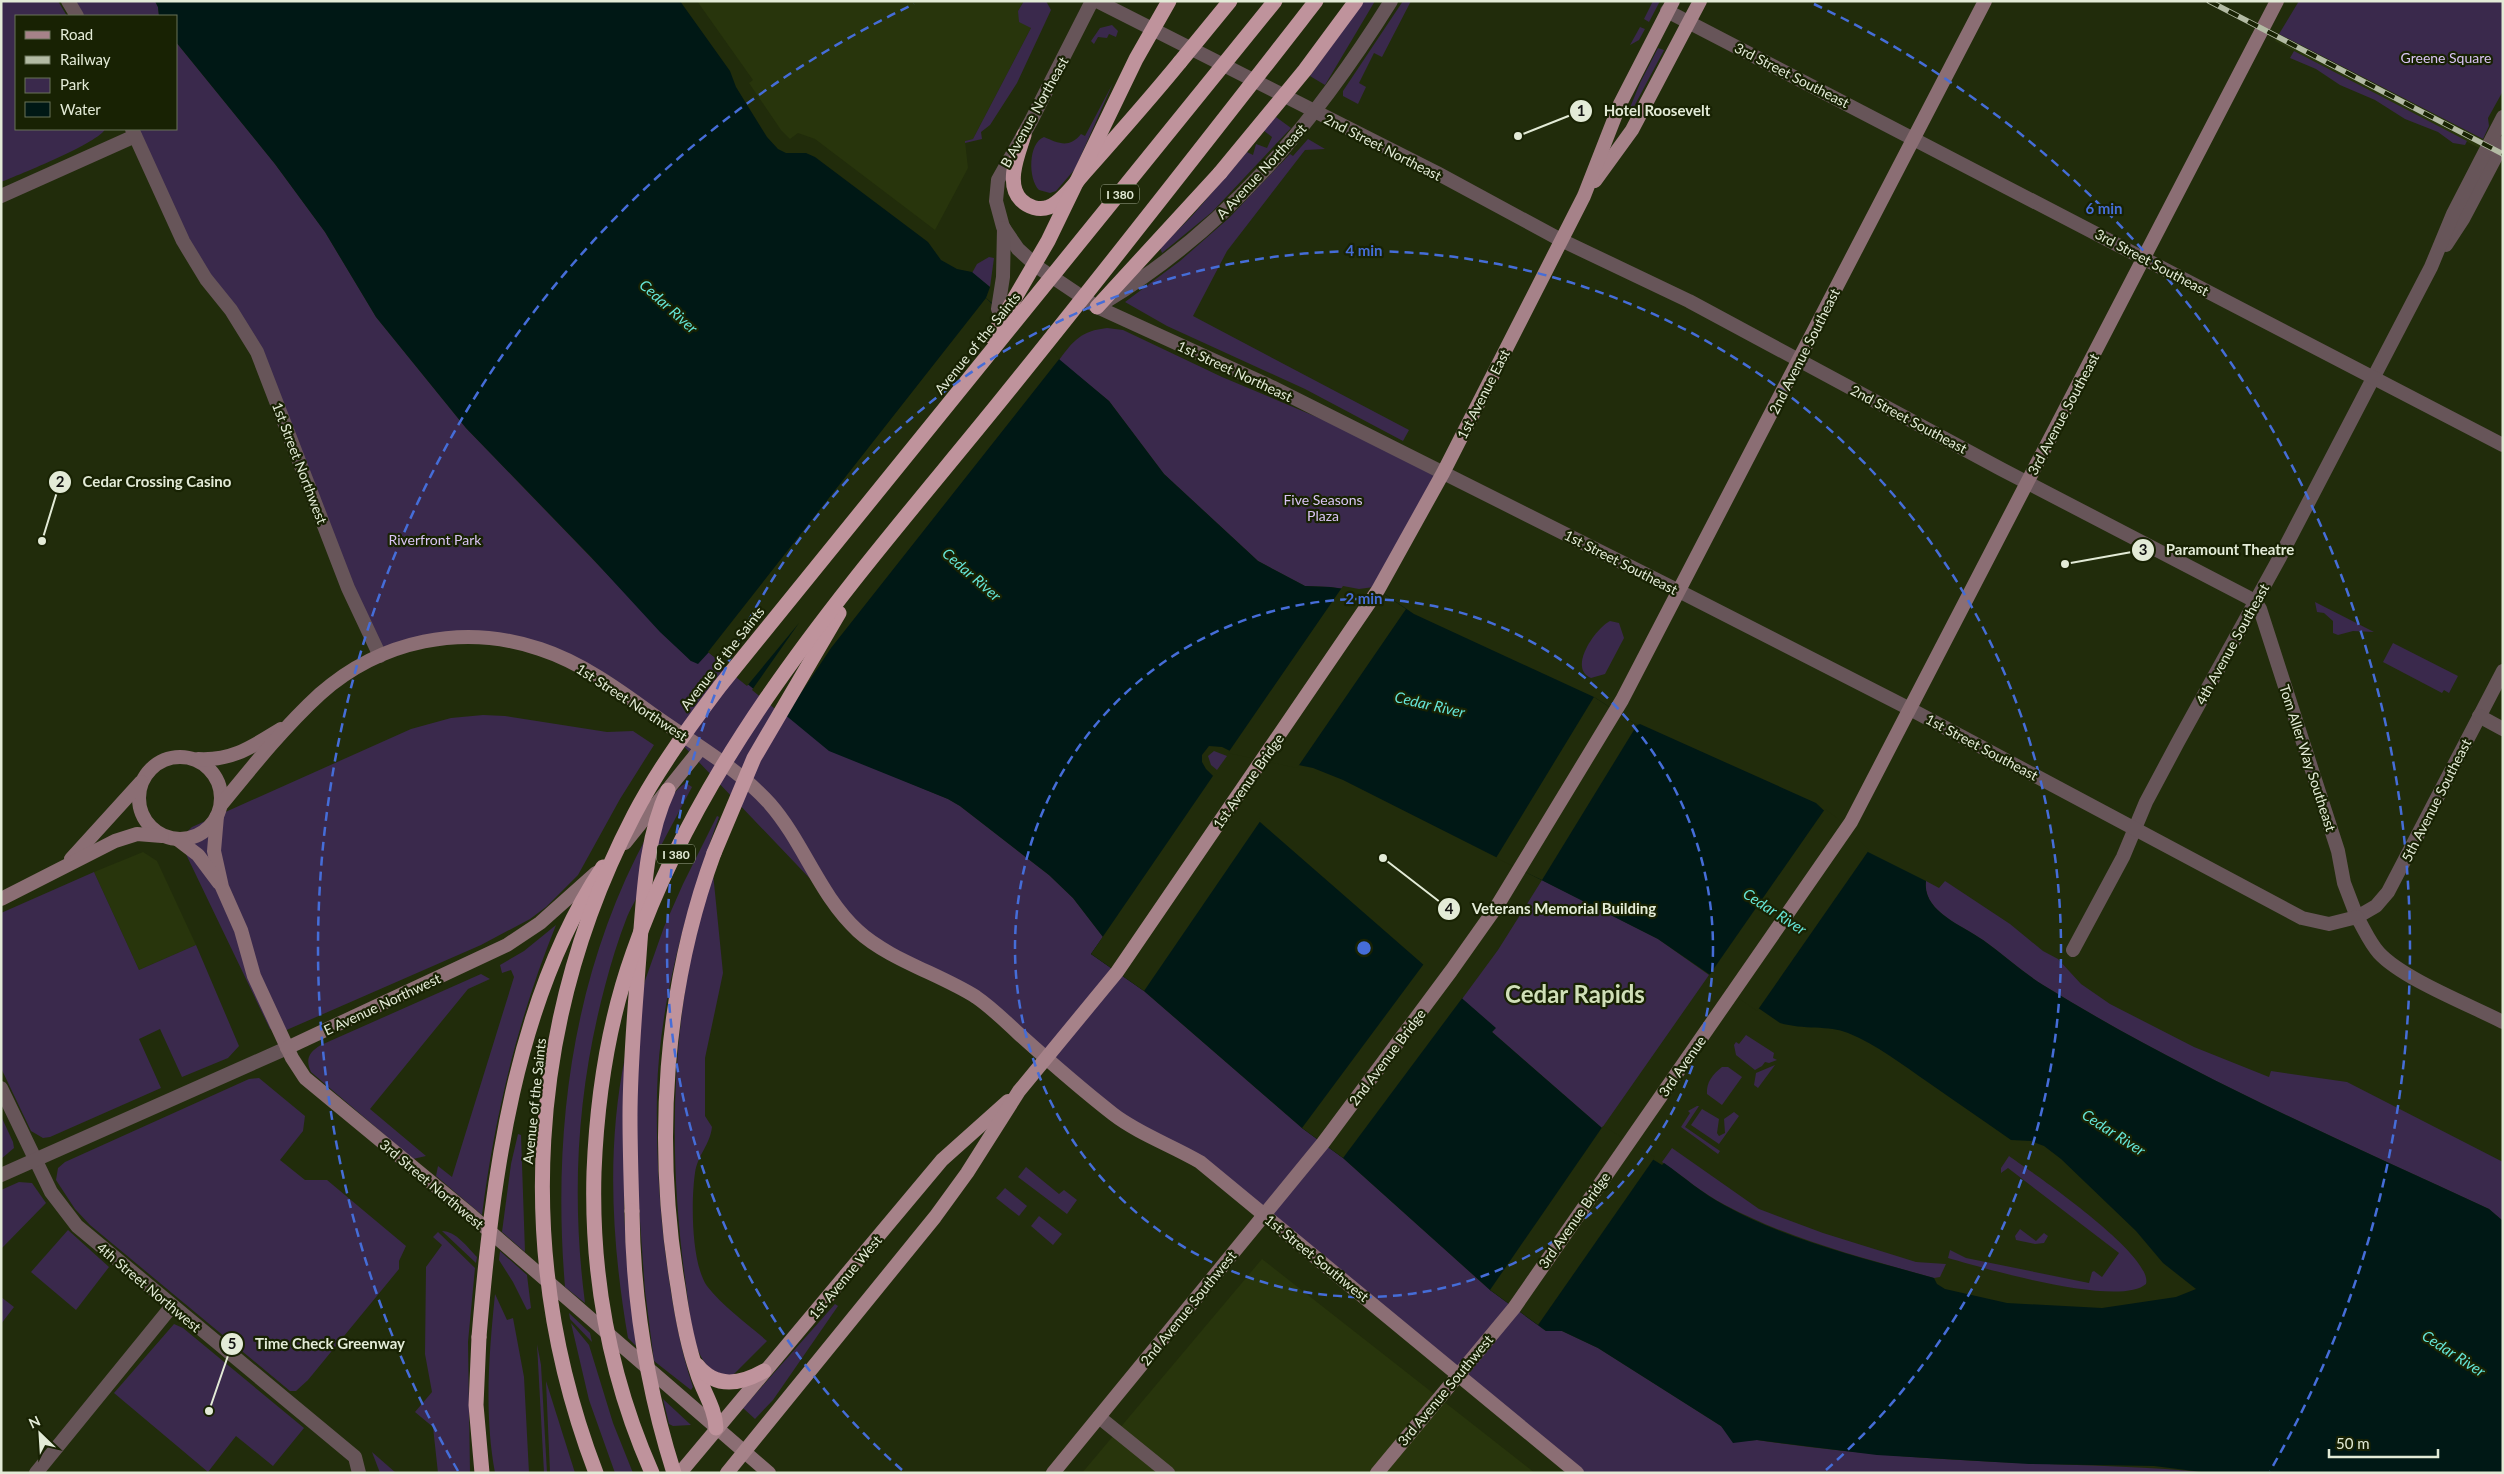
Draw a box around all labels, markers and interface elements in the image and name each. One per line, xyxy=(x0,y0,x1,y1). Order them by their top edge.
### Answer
legend xyxy=(15,15,178,130)
text: Road xyxy=(60,25,93,43)
street label: 3rd Street Southeast xyxy=(1732,39,1852,111)
park label: Greene Square xyxy=(2401,49,2491,66)
text: Railway xyxy=(60,50,111,68)
street label: B Avenue Northeast xyxy=(997,54,1071,170)
text: Park xyxy=(60,75,90,93)
callout: Hotel Roosevelt xyxy=(1569,96,1720,126)
text: Water xyxy=(60,100,101,118)
text: 1 xyxy=(1577,101,1585,119)
text: Hotel Roosevelt xyxy=(1604,101,1711,119)
street label: 2nd Street Northeast xyxy=(1321,110,1445,184)
street label: A Avenue Northeast xyxy=(1213,120,1309,222)
road number: I 380 xyxy=(1101,184,1139,203)
text: 6 min xyxy=(2085,199,2123,217)
street label: 3rd Street Southeast xyxy=(2092,225,2212,299)
text: 4 min xyxy=(1345,241,1383,259)
water label: Cedar River xyxy=(636,275,702,337)
street label: 2nd Avenue Southeast xyxy=(1765,285,1843,417)
street label: Avenue of the Saints xyxy=(931,289,1023,397)
street label: 1st Street Northeast xyxy=(1175,337,1295,405)
street label: 1st Avenue East xyxy=(1453,346,1513,442)
street label: 3rd Avenue Southeast xyxy=(2024,350,2102,478)
street label: 2nd Street Southeast xyxy=(1848,381,1970,457)
street label: 1st Street Northwest xyxy=(269,400,331,526)
callout: Cedar Crossing Casino xyxy=(47,467,242,497)
text: 2 xyxy=(56,472,65,490)
text: Cedar Crossing Casino xyxy=(83,472,232,490)
park label: Five Seasons Plaza xyxy=(1283,491,1363,524)
street label: 1st Street Southeast xyxy=(1562,526,1680,598)
park label: Riverfront Park xyxy=(389,531,482,548)
callout: Paramount Theatre xyxy=(2131,535,2305,565)
text: 3 xyxy=(2139,540,2147,558)
text: Paramount Theatre xyxy=(2166,540,2294,558)
water label: Cedar River xyxy=(939,544,1006,605)
street label: 4th Avenue Southeast xyxy=(2192,581,2272,707)
text: 2 min xyxy=(1345,589,1383,607)
street label: Avenue of the Saints xyxy=(676,603,768,713)
street label: 1st Street Northwest xyxy=(573,660,691,744)
street label: Tom Aller Way Southeast xyxy=(2276,682,2340,834)
water label: Cedar River xyxy=(1393,687,1468,721)
street label: 1st Street Southeast xyxy=(1923,710,2041,784)
street label: 1st Avenue Bridge xyxy=(1209,730,1287,832)
street label: 5th Avenue Southeast xyxy=(2398,736,2474,864)
road number: I 380 xyxy=(657,844,695,864)
water label: Cedar River xyxy=(1740,884,1811,939)
callout: Veterans Memorial Building xyxy=(1437,894,1666,924)
text: 4 xyxy=(1445,899,1454,917)
text: Veterans Memorial Building xyxy=(1471,899,1656,917)
centre of rings xyxy=(1355,939,1373,957)
street label: E Avenue Northwest xyxy=(321,969,443,1039)
district label: Cedar Rapids xyxy=(1505,979,1645,1008)
street label: 2nd Avenue Bridge xyxy=(1345,1005,1429,1109)
street label: 3rd Avenue xyxy=(1655,1032,1709,1100)
street label: Avenue of the Saints xyxy=(519,1037,549,1165)
water label: Cedar River xyxy=(2079,1105,2150,1160)
street label: 3rd Street Northwest xyxy=(377,1136,487,1232)
street label: 3rd Avenue Bridge xyxy=(1534,1169,1614,1271)
street label: 1st Street Southwest xyxy=(1262,1211,1372,1305)
street label: 1st Avenue West xyxy=(805,1232,885,1322)
street label: 4th Street Northwest xyxy=(93,1238,205,1336)
street label: 2nd Avenue Southwest xyxy=(1137,1247,1239,1369)
water label: Cedar River xyxy=(2419,1326,2490,1381)
callout: Time Check Greenway xyxy=(220,1329,415,1359)
street label: 3rd Avenue Southwest xyxy=(1394,1331,1496,1449)
text: 5 xyxy=(228,1334,236,1352)
text: Time Check Greenway xyxy=(255,1334,405,1352)
north arrow xyxy=(15,1409,65,1459)
text: N xyxy=(26,1412,43,1432)
scale bar xyxy=(2329,1426,2438,1458)
text: 50 m xyxy=(2336,1434,2370,1452)

